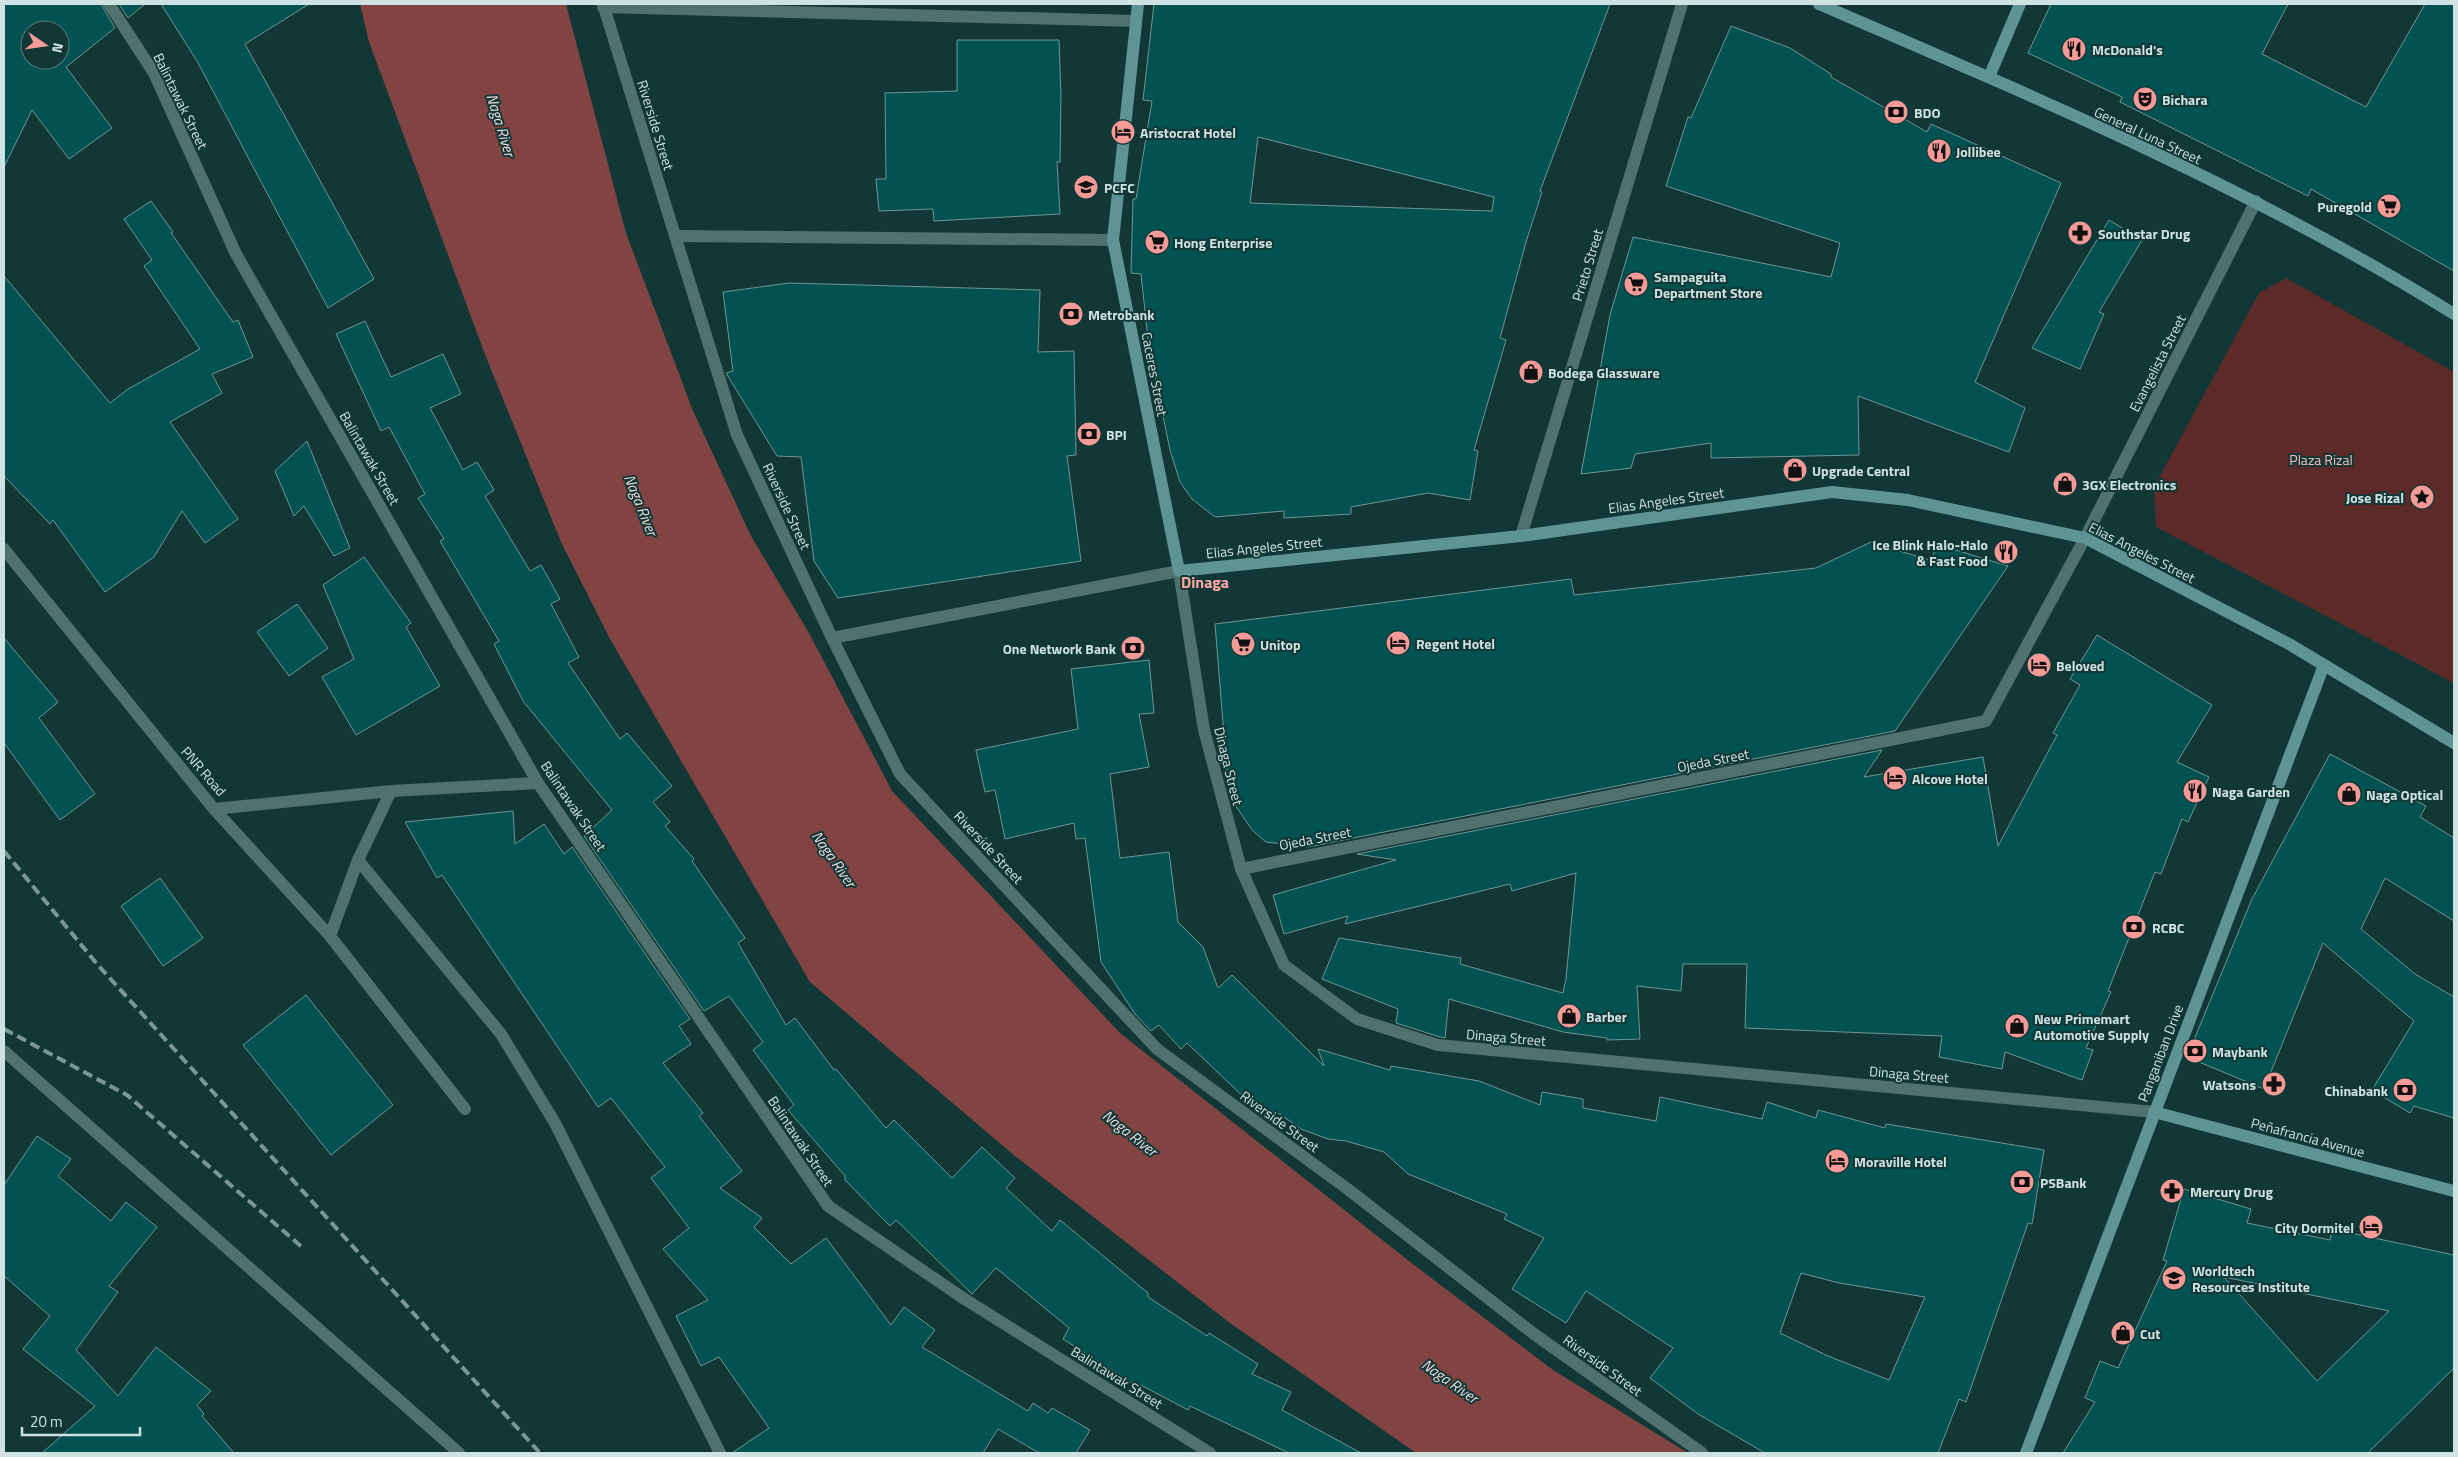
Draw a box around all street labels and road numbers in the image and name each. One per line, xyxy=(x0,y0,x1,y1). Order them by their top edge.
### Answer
street label: Balintawak Street xyxy=(149,49,213,153)
street label: Riverside Street xyxy=(632,77,680,173)
street label: General Luna Street xyxy=(2091,101,2205,169)
street label: Prieto Street xyxy=(1566,226,1608,304)
street label: Evangelista Street xyxy=(2123,311,2191,415)
street label: Caceres Street xyxy=(1137,330,1173,418)
street label: Balintawak Street xyxy=(335,407,405,509)
street label: Riverside Street xyxy=(758,459,816,553)
street label: Elias Angeles Street xyxy=(1607,481,1725,519)
street label: Elias Angeles Street xyxy=(2085,516,2199,588)
street label: Elias Angeles Street xyxy=(1205,530,1323,564)
street label: Dinaga Street xyxy=(1209,725,1249,807)
street label: PNR Road xyxy=(176,742,232,800)
street label: Ojeda Street xyxy=(1675,743,1751,777)
street label: Balintawak Street xyxy=(536,757,612,855)
street label: Riverside Street xyxy=(949,806,1029,888)
street label: Ojeda Street xyxy=(1277,821,1353,855)
street label: Panganiban Drive xyxy=(2132,1001,2188,1105)
street label: Dinaga Street xyxy=(1465,1023,1547,1051)
street label: Dinaga Street xyxy=(1868,1060,1950,1088)
street label: Riverside Street xyxy=(1236,1085,1324,1157)
street label: Balintawak Street xyxy=(763,1092,839,1190)
street label: Peñafrancia Avenue xyxy=(2249,1112,2367,1162)
street label: Riverside Street xyxy=(1559,1329,1647,1401)
street label: Balintawak Street xyxy=(1067,1340,1167,1414)

